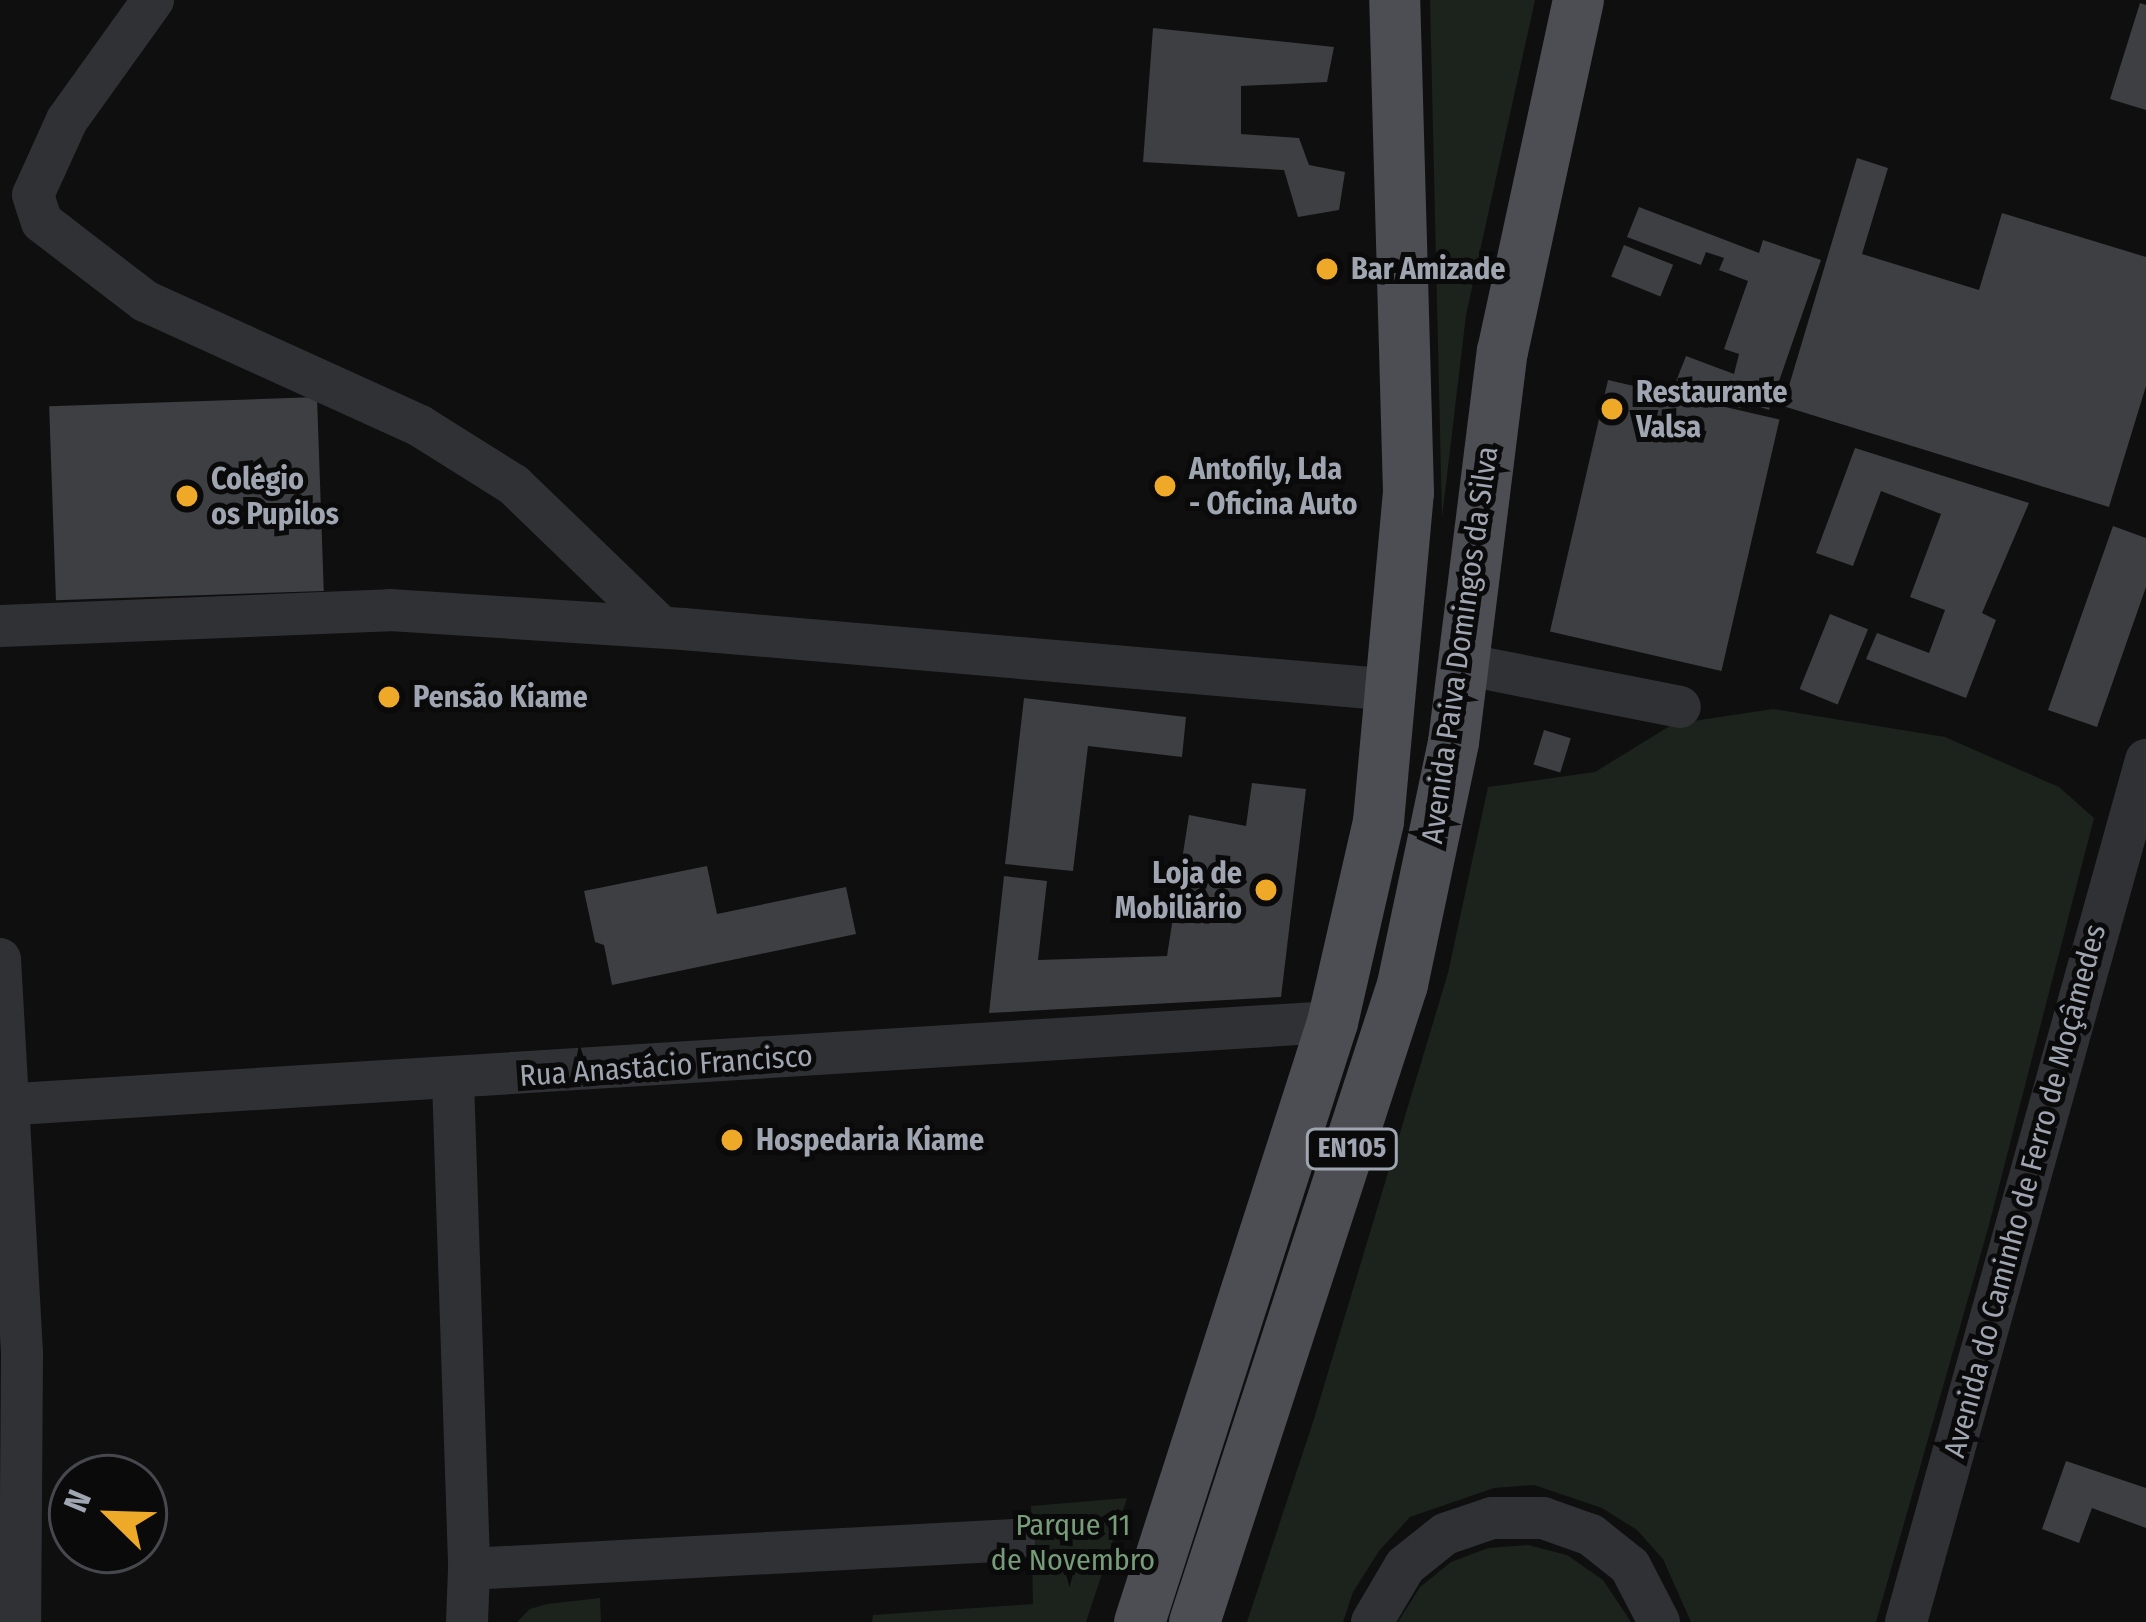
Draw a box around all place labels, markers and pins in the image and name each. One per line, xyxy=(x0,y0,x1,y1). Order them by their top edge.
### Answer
place label: Bar Amizade xyxy=(1351,251,1506,287)
marker: Bar Amizade xyxy=(1314,256,1340,282)
place label: Restaurante Valsa xyxy=(1636,374,1787,444)
marker: Restaurante Valsa xyxy=(1599,396,1625,422)
place label: Antofily, Lda - Oficina Auto xyxy=(1189,451,1357,522)
place label: Colégio os Pupilos xyxy=(211,461,339,532)
marker: Antofily, Lda - Oficina Auto xyxy=(1152,473,1178,499)
marker: Colégio os Pupilos xyxy=(174,483,200,509)
place label: Pensão Kiame xyxy=(413,679,588,715)
marker: Pensão Kiame xyxy=(376,684,402,710)
place label: Loja de Mobiliário xyxy=(1115,855,1242,926)
marker: Loja de Mobiliário xyxy=(1253,877,1279,903)
place label: Hospedaria Kiame xyxy=(756,1122,984,1158)
marker: Hospedaria Kiame xyxy=(719,1127,745,1153)

